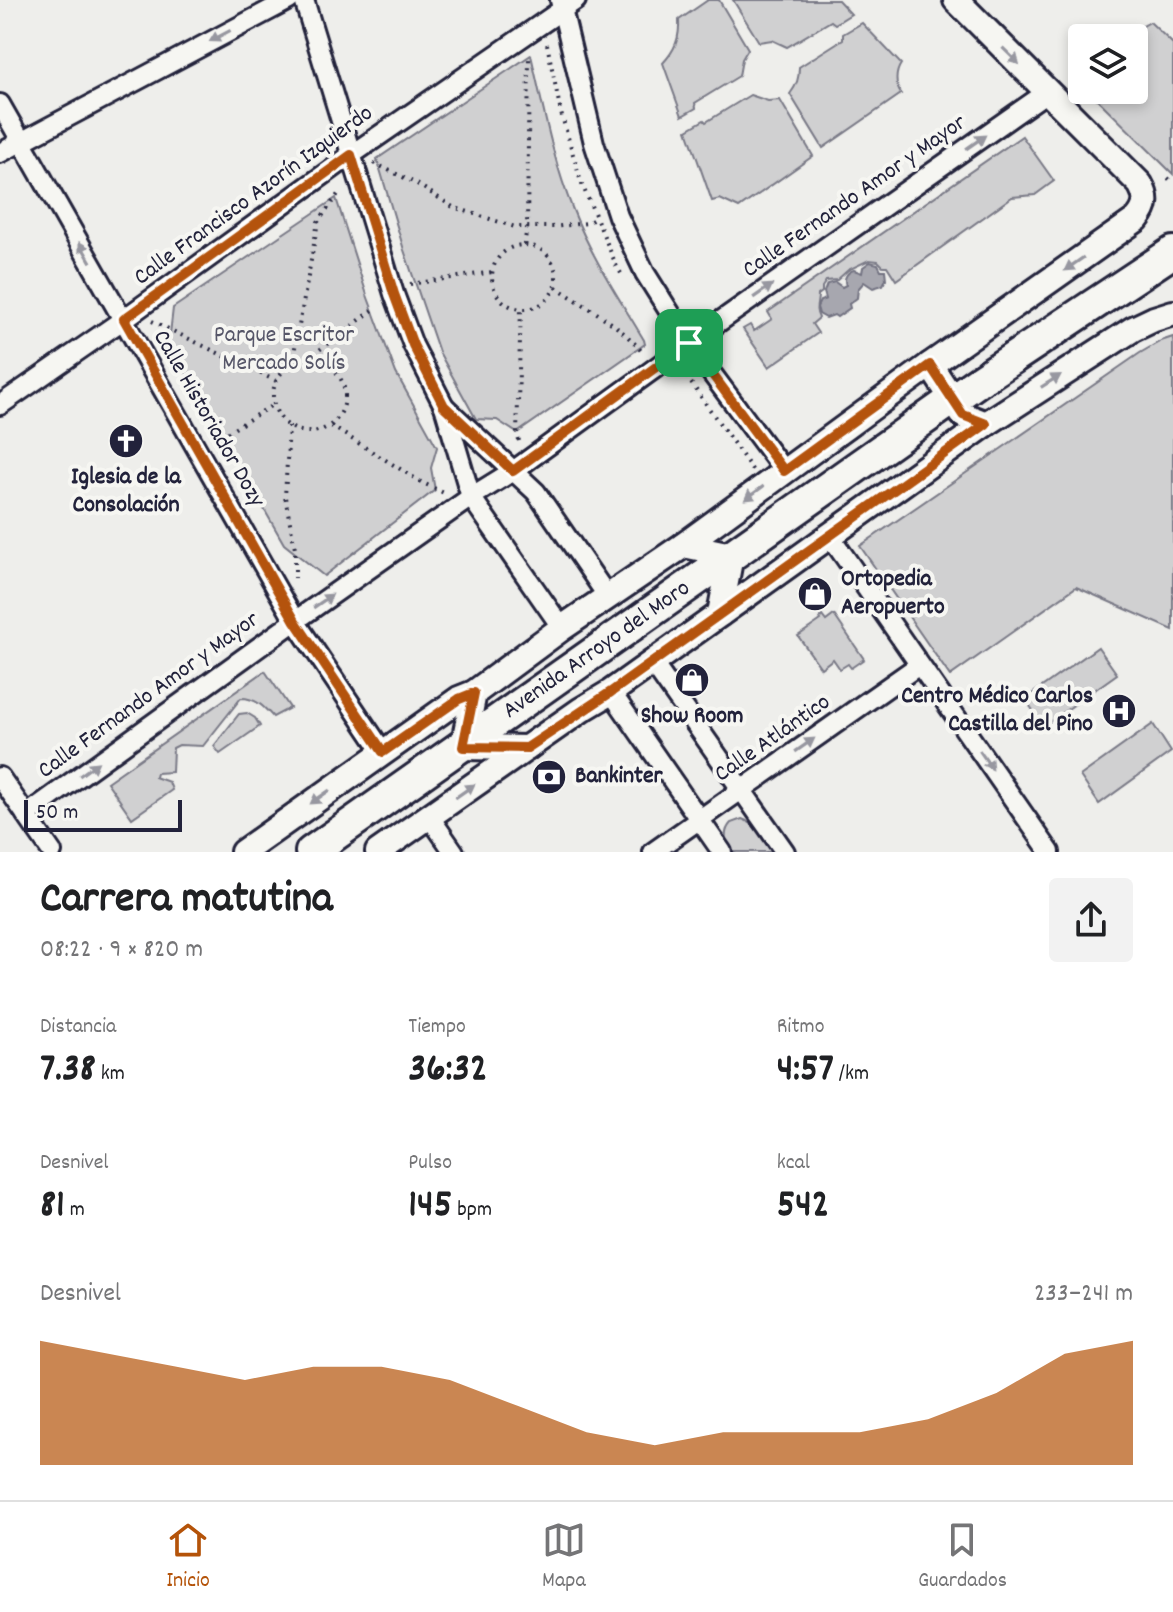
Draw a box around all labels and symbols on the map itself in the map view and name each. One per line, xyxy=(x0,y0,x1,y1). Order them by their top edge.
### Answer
one-way arrow xyxy=(209,30,232,43)
one-way arrow xyxy=(1001,46,1020,65)
street label: Calle Francisco Azorín Izquierdo xyxy=(127,97,381,295)
street label: Calle Fernando Amor y Mayor xyxy=(736,107,974,287)
one-way arrow xyxy=(966,135,987,150)
one-way arrow xyxy=(78,240,92,263)
one-way arrow xyxy=(1063,256,1084,271)
one-way arrow xyxy=(753,284,774,299)
pin xyxy=(655,309,723,377)
park label: Parque Escritor Mercado Solís xyxy=(214,319,354,381)
street label: Calle Historiador Dozy xyxy=(143,324,273,515)
one-way arrow xyxy=(1041,373,1062,388)
church icon: Iglesia de la Consolación xyxy=(107,422,145,460)
place label: Iglesia de la Consolación xyxy=(71,461,182,523)
one-way arrow xyxy=(744,485,764,501)
place label: Ortopedia Aeropuerto xyxy=(841,563,945,625)
street label: Avenida Arroyo del Moro xyxy=(496,572,698,728)
shop icon: Ortopedia Aeropuerto xyxy=(796,575,834,613)
one-way arrow xyxy=(313,594,334,609)
street label: Calle Fernando Amor y Mayor xyxy=(31,604,267,788)
shop icon: Show Room xyxy=(673,661,711,699)
place label: Centro Médico Carlos Castilla del Pino xyxy=(901,680,1093,742)
street label: Calle Atlántico xyxy=(708,686,838,792)
hospital icon: Centro Médico Carlos Castilla del Pino xyxy=(1100,692,1138,730)
place label: Show Room xyxy=(641,700,743,734)
one-way arrow xyxy=(795,738,816,753)
one-way arrow xyxy=(978,750,993,771)
bank icon: Bankinter xyxy=(530,758,568,796)
place label: Bankinter xyxy=(575,760,663,794)
one-way arrow xyxy=(79,762,100,777)
one-way arrow xyxy=(454,784,475,799)
one-way arrow xyxy=(309,789,330,805)
scale bar xyxy=(24,796,182,832)

